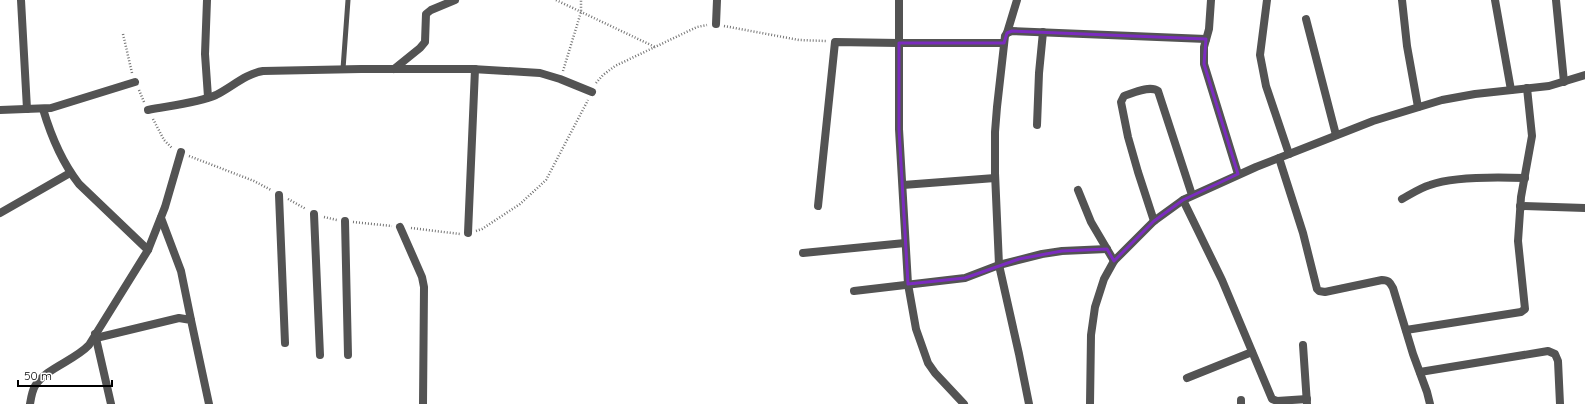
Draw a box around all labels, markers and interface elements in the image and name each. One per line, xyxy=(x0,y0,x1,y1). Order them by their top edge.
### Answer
scale bar xyxy=(18,362,112,388)
text: 50 m xyxy=(24,368,52,383)

